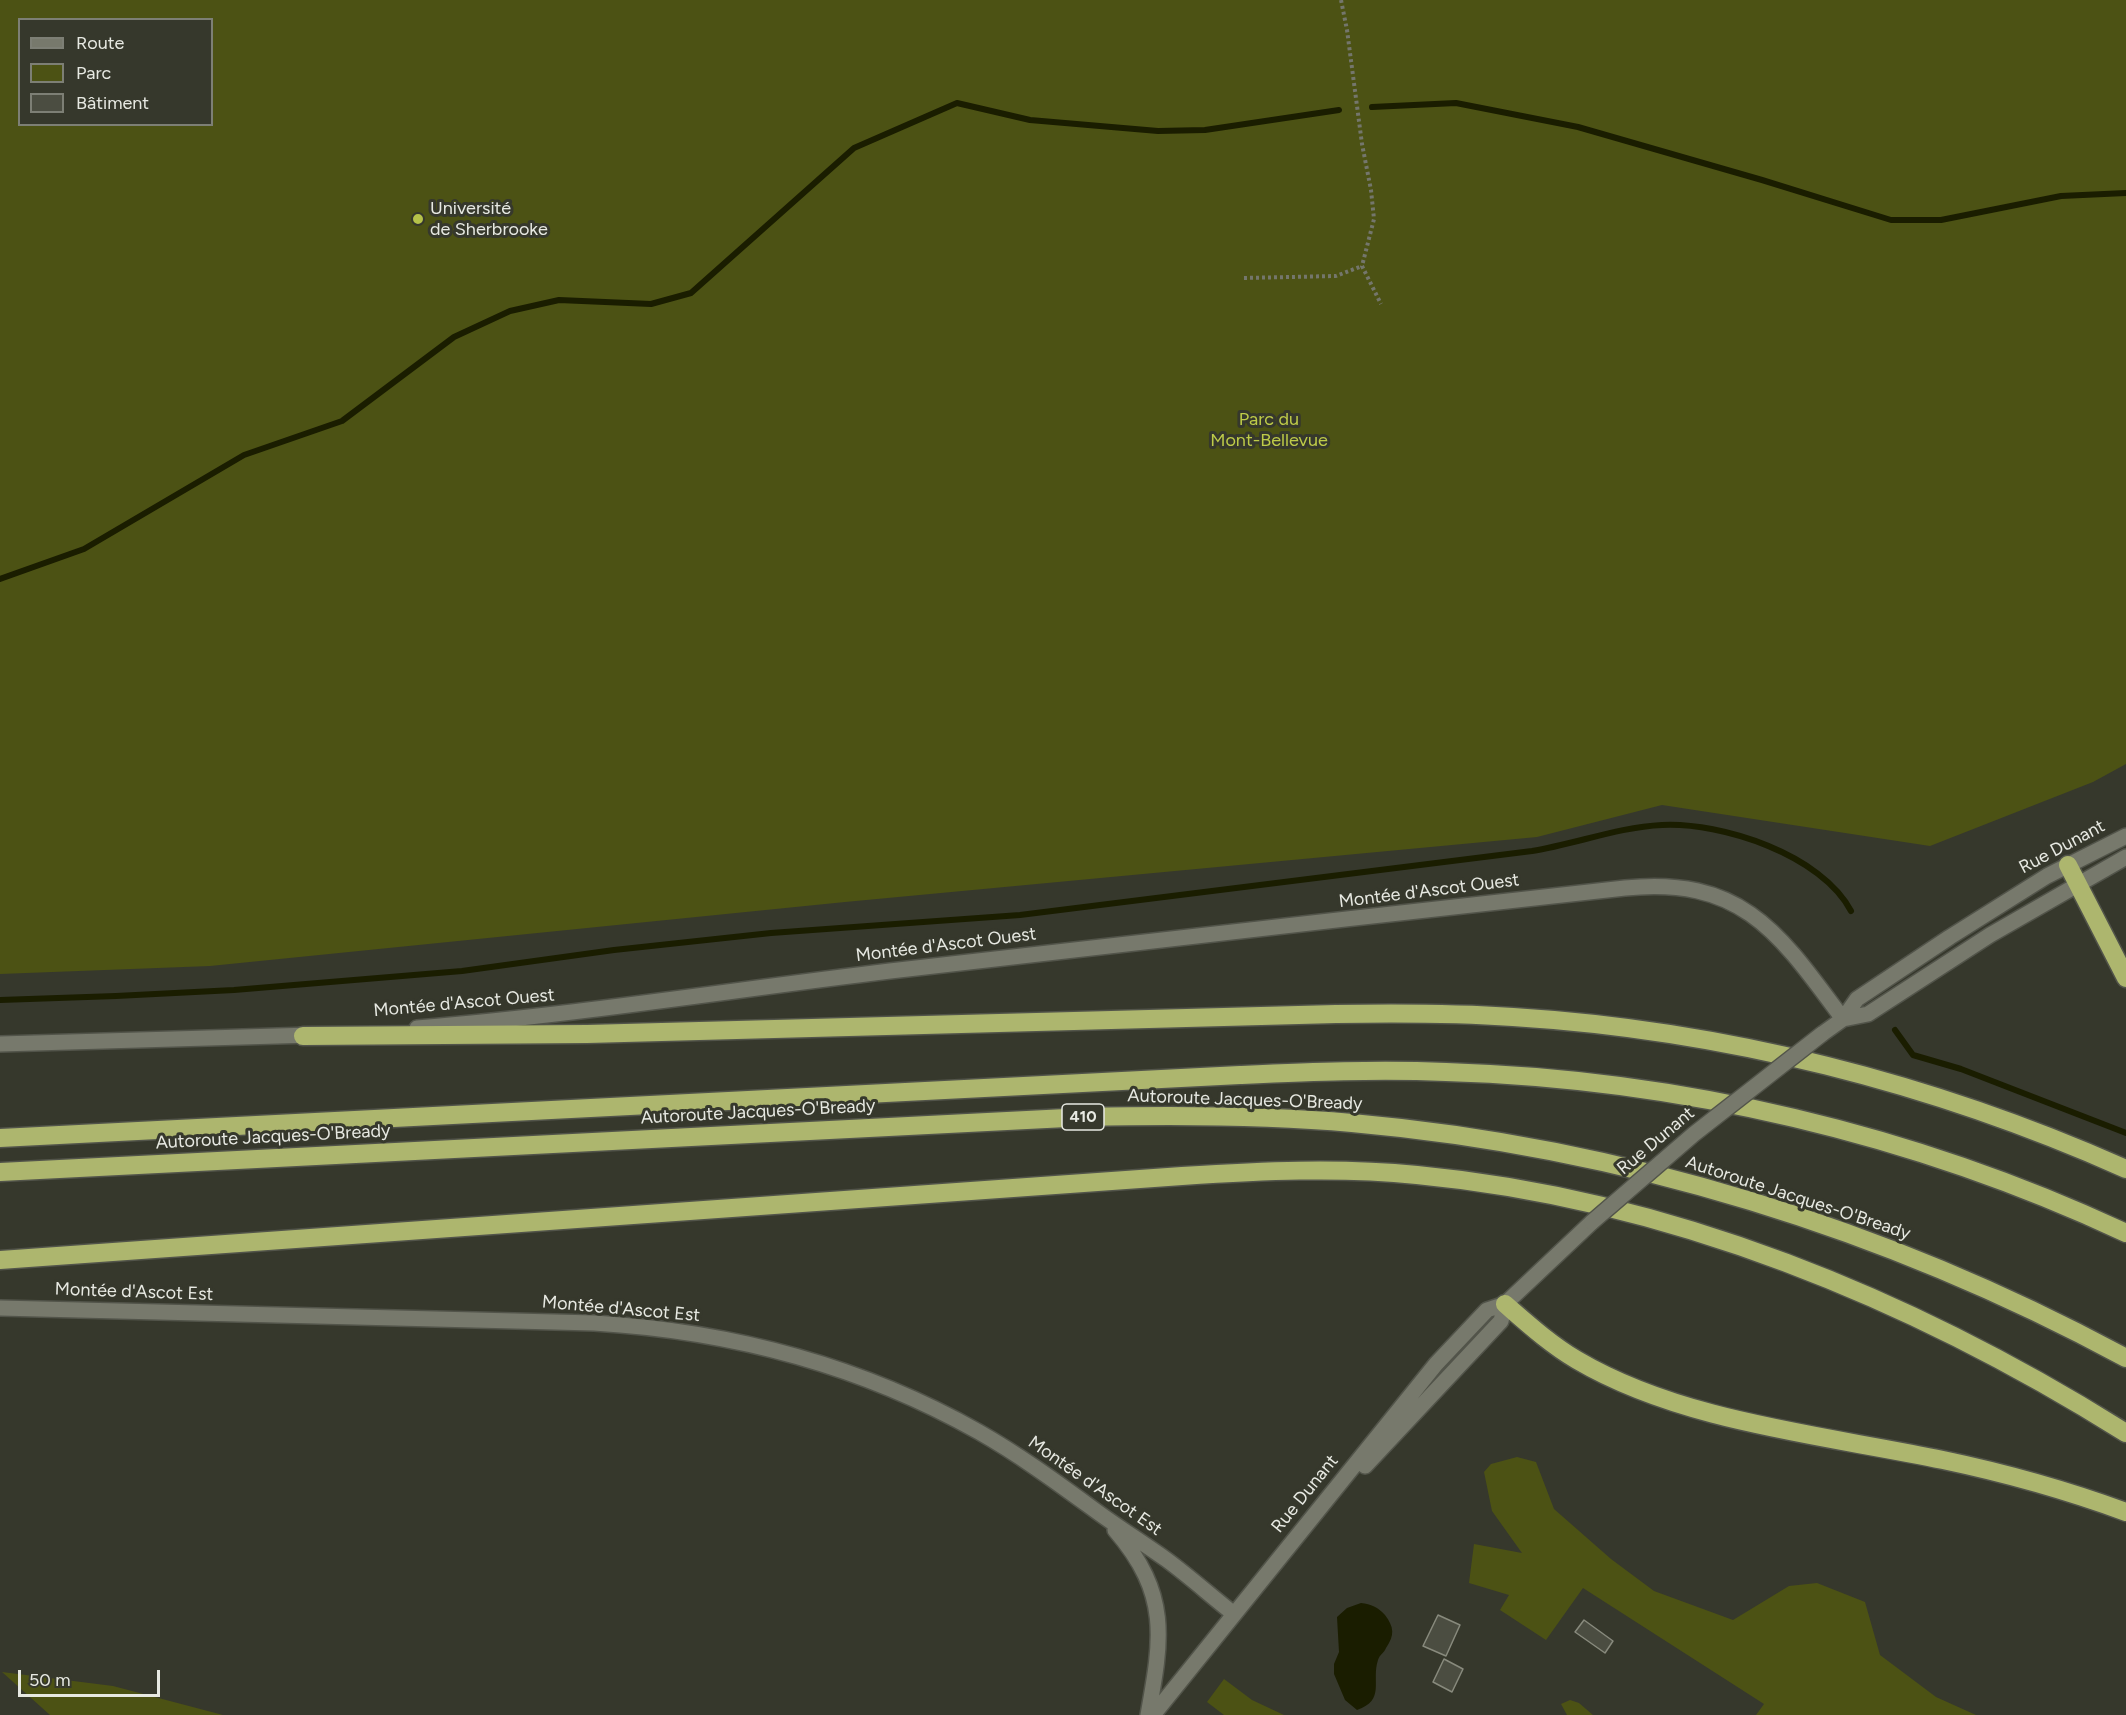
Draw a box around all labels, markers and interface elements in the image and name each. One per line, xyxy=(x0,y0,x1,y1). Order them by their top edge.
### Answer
legend xyxy=(18,18,213,126)
text: Route xyxy=(76,32,124,54)
text: Parc xyxy=(76,62,111,84)
text: Bâtiment xyxy=(76,92,149,114)
place label: Université de Sherbrooke xyxy=(430,198,548,240)
marker: Université de Sherbrooke xyxy=(411,212,425,226)
park label: Parc du Mont-Bellevue xyxy=(1210,409,1328,452)
street label: Rue Dunant xyxy=(2015,815,2109,879)
street label: Montée d'Ascot Ouest xyxy=(1337,869,1521,913)
street label: Montée d'Ascot Ouest xyxy=(854,923,1038,967)
street label: Montée d'Ascot Ouest xyxy=(373,984,555,1022)
street label: Autoroute Jacques-O'Bready xyxy=(1127,1085,1363,1115)
street label: Autoroute Jacques-O'Bready xyxy=(640,1095,876,1129)
street label: Rue Dunant xyxy=(1613,1102,1699,1180)
road number: 410 xyxy=(1062,1104,1104,1130)
street label: Autoroute Jacques-O'Bready xyxy=(155,1120,391,1154)
street label: Autoroute Jacques-O'Bready xyxy=(1683,1151,1913,1245)
street label: Montée d'Ascot Est xyxy=(54,1278,214,1306)
street label: Montée d'Ascot Est xyxy=(541,1291,701,1327)
street label: Montée d'Ascot Est xyxy=(1024,1432,1166,1540)
street label: Rue Dunant xyxy=(1267,1451,1343,1537)
scale bar xyxy=(21,1658,164,1696)
text: 50 m xyxy=(29,1669,71,1691)

